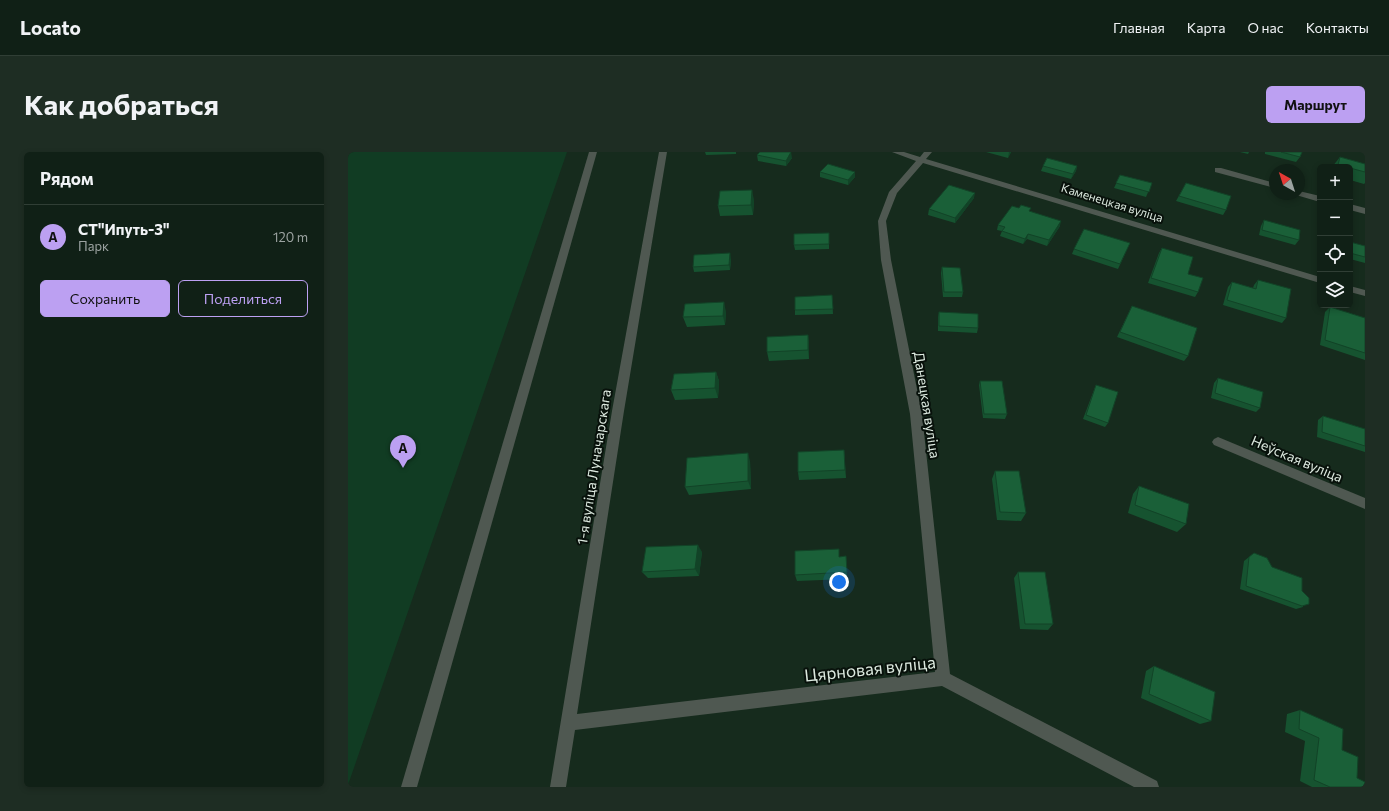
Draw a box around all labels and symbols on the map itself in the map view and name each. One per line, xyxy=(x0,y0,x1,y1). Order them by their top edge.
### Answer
north arrow xyxy=(1269,164,1305,200)
street label: Каменецкая вуліца xyxy=(1060,180,1165,224)
street label: Данецкая вуліца xyxy=(911,350,944,459)
street label: 1-я вуліца Луначарскага xyxy=(573,388,614,546)
street label: Неўская вуліца xyxy=(1249,432,1345,485)
pin: A xyxy=(390,435,416,468)
your location xyxy=(829,572,849,592)
street label: Цярновая вуліца xyxy=(803,651,937,686)

